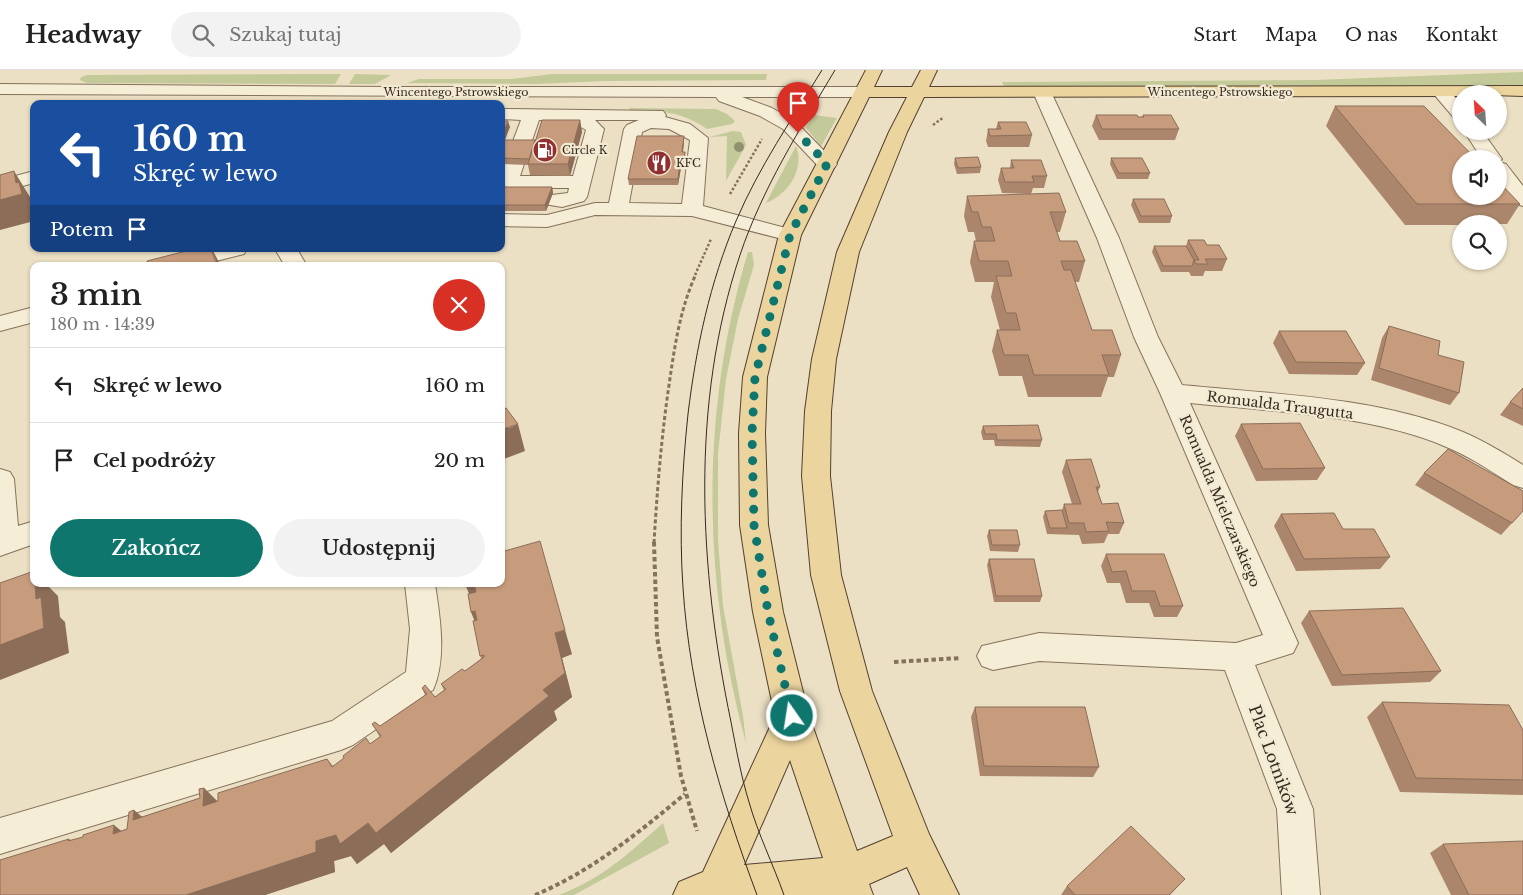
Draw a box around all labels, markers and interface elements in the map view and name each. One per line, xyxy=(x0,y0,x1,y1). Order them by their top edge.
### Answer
search box xyxy=(171,12,521,57)
text: Headway xyxy=(25,20,141,49)
icon: search xyxy=(189,21,217,49)
text: Szukaj tutaj xyxy=(229,23,342,46)
text: Start xyxy=(1193,24,1237,46)
text: Mapa xyxy=(1265,24,1317,46)
text: O nas xyxy=(1345,24,1398,46)
text: Kontakt xyxy=(1426,24,1498,46)
pin xyxy=(777,82,819,133)
street label: Wincentego Pstrowskiego xyxy=(383,85,528,99)
street label: Wincentego Pstrowskiego xyxy=(1147,85,1292,99)
north arrow xyxy=(1452,85,1508,140)
map controls xyxy=(1452,85,1507,270)
icon: arrive xyxy=(784,89,812,117)
text: 160 m xyxy=(133,117,246,160)
icon: left xyxy=(50,120,115,185)
fuel station icon: Circle K xyxy=(532,137,558,163)
place label: Circle K xyxy=(562,143,608,157)
restaurant icon: KFC xyxy=(646,150,672,176)
button: sound xyxy=(1452,150,1507,205)
place label: KFC xyxy=(676,156,701,170)
text: Skręć w lewo xyxy=(133,160,278,187)
icon: arrive xyxy=(123,215,151,243)
button: search xyxy=(1452,215,1507,270)
text: Potem xyxy=(50,218,113,241)
text: 3 min xyxy=(50,276,142,313)
button: close xyxy=(433,279,485,331)
text: 180 m · 14:39 xyxy=(50,314,155,334)
icon: left xyxy=(50,371,78,399)
text: Skręć w lewo xyxy=(93,374,222,397)
text: 160 m xyxy=(425,374,485,397)
street label: Romualda Traugutta xyxy=(1206,387,1355,423)
street label: Romualda Mielczarskiego xyxy=(1175,412,1265,590)
icon: arrive xyxy=(50,446,78,474)
text: Cel podróży xyxy=(93,449,215,472)
text: 20 m xyxy=(434,449,485,472)
button: Zakończ xyxy=(50,519,263,577)
button: Udostępnij xyxy=(273,519,485,577)
position arrow xyxy=(765,689,817,741)
street label: Plac Lotników xyxy=(1245,702,1303,818)

